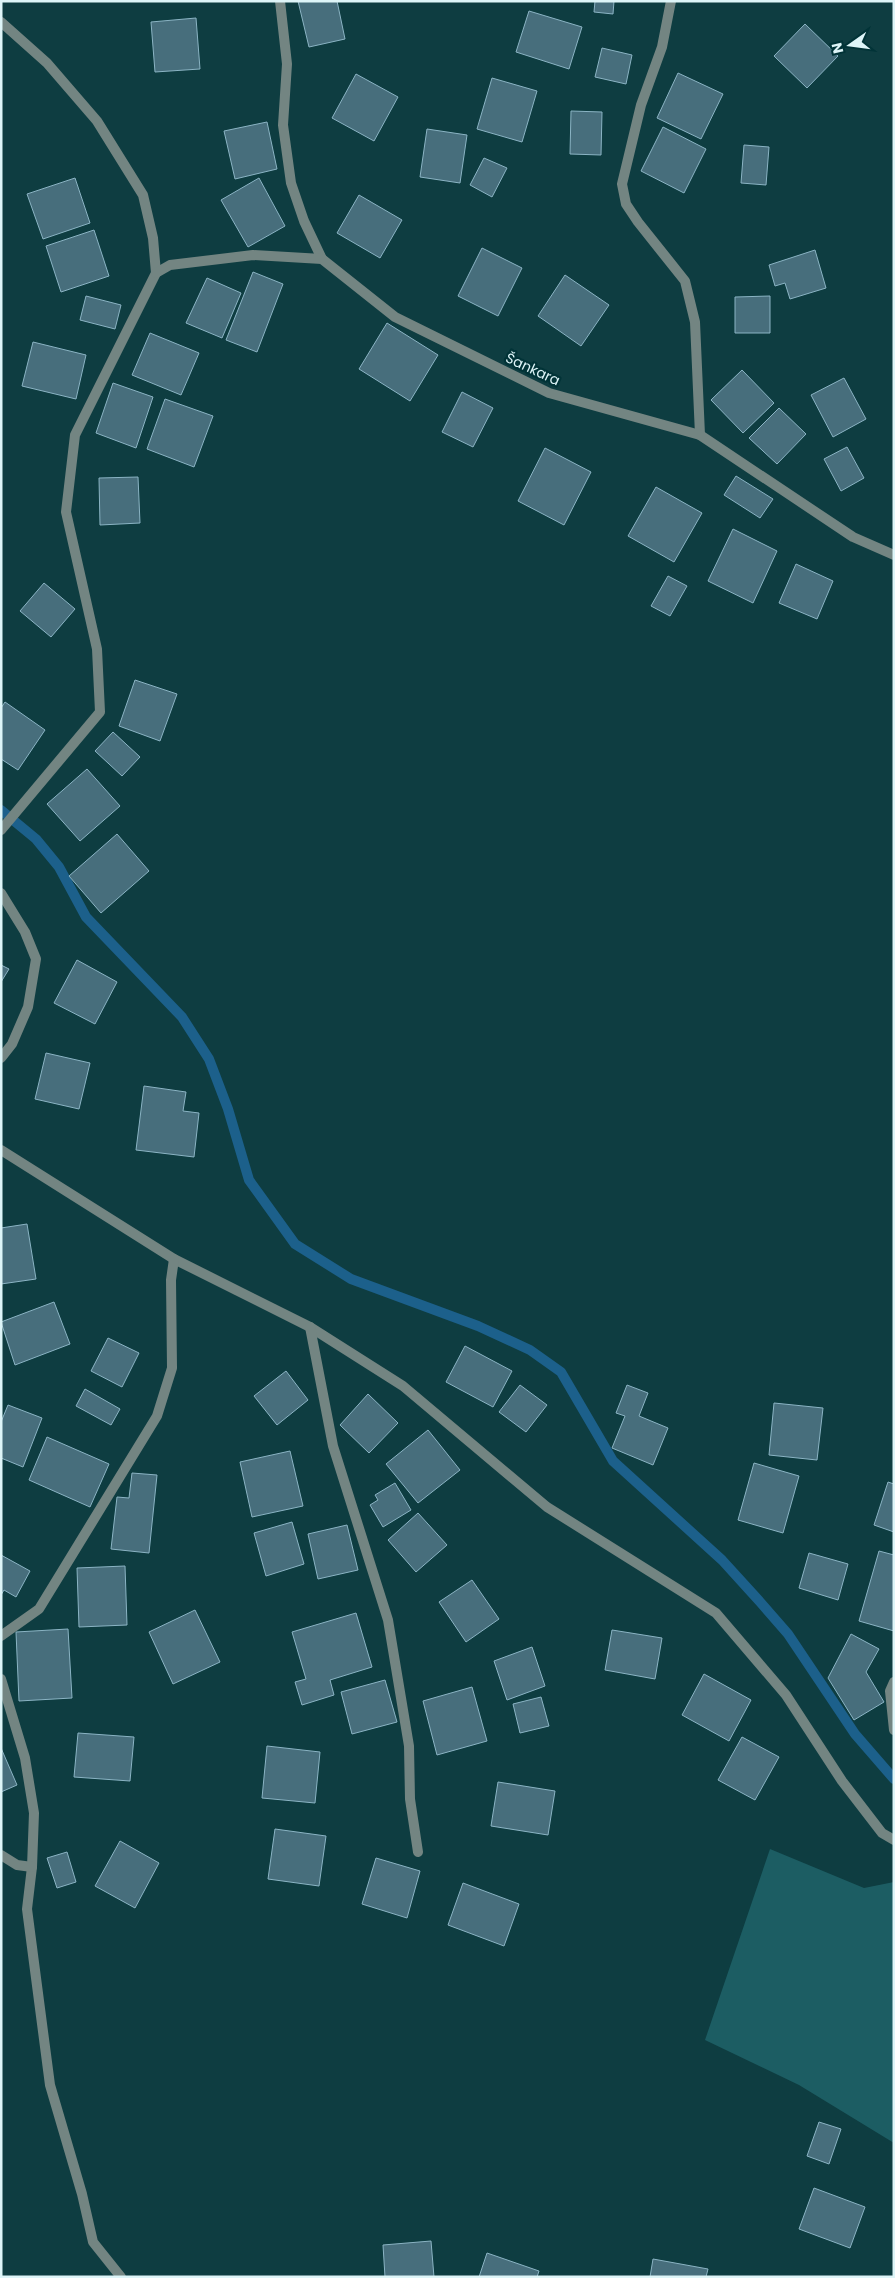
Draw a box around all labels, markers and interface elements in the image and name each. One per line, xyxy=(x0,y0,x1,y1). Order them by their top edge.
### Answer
north arrow xyxy=(825,20,875,70)
text: N xyxy=(826,41,848,56)
street label: Šankara xyxy=(502,348,564,390)

